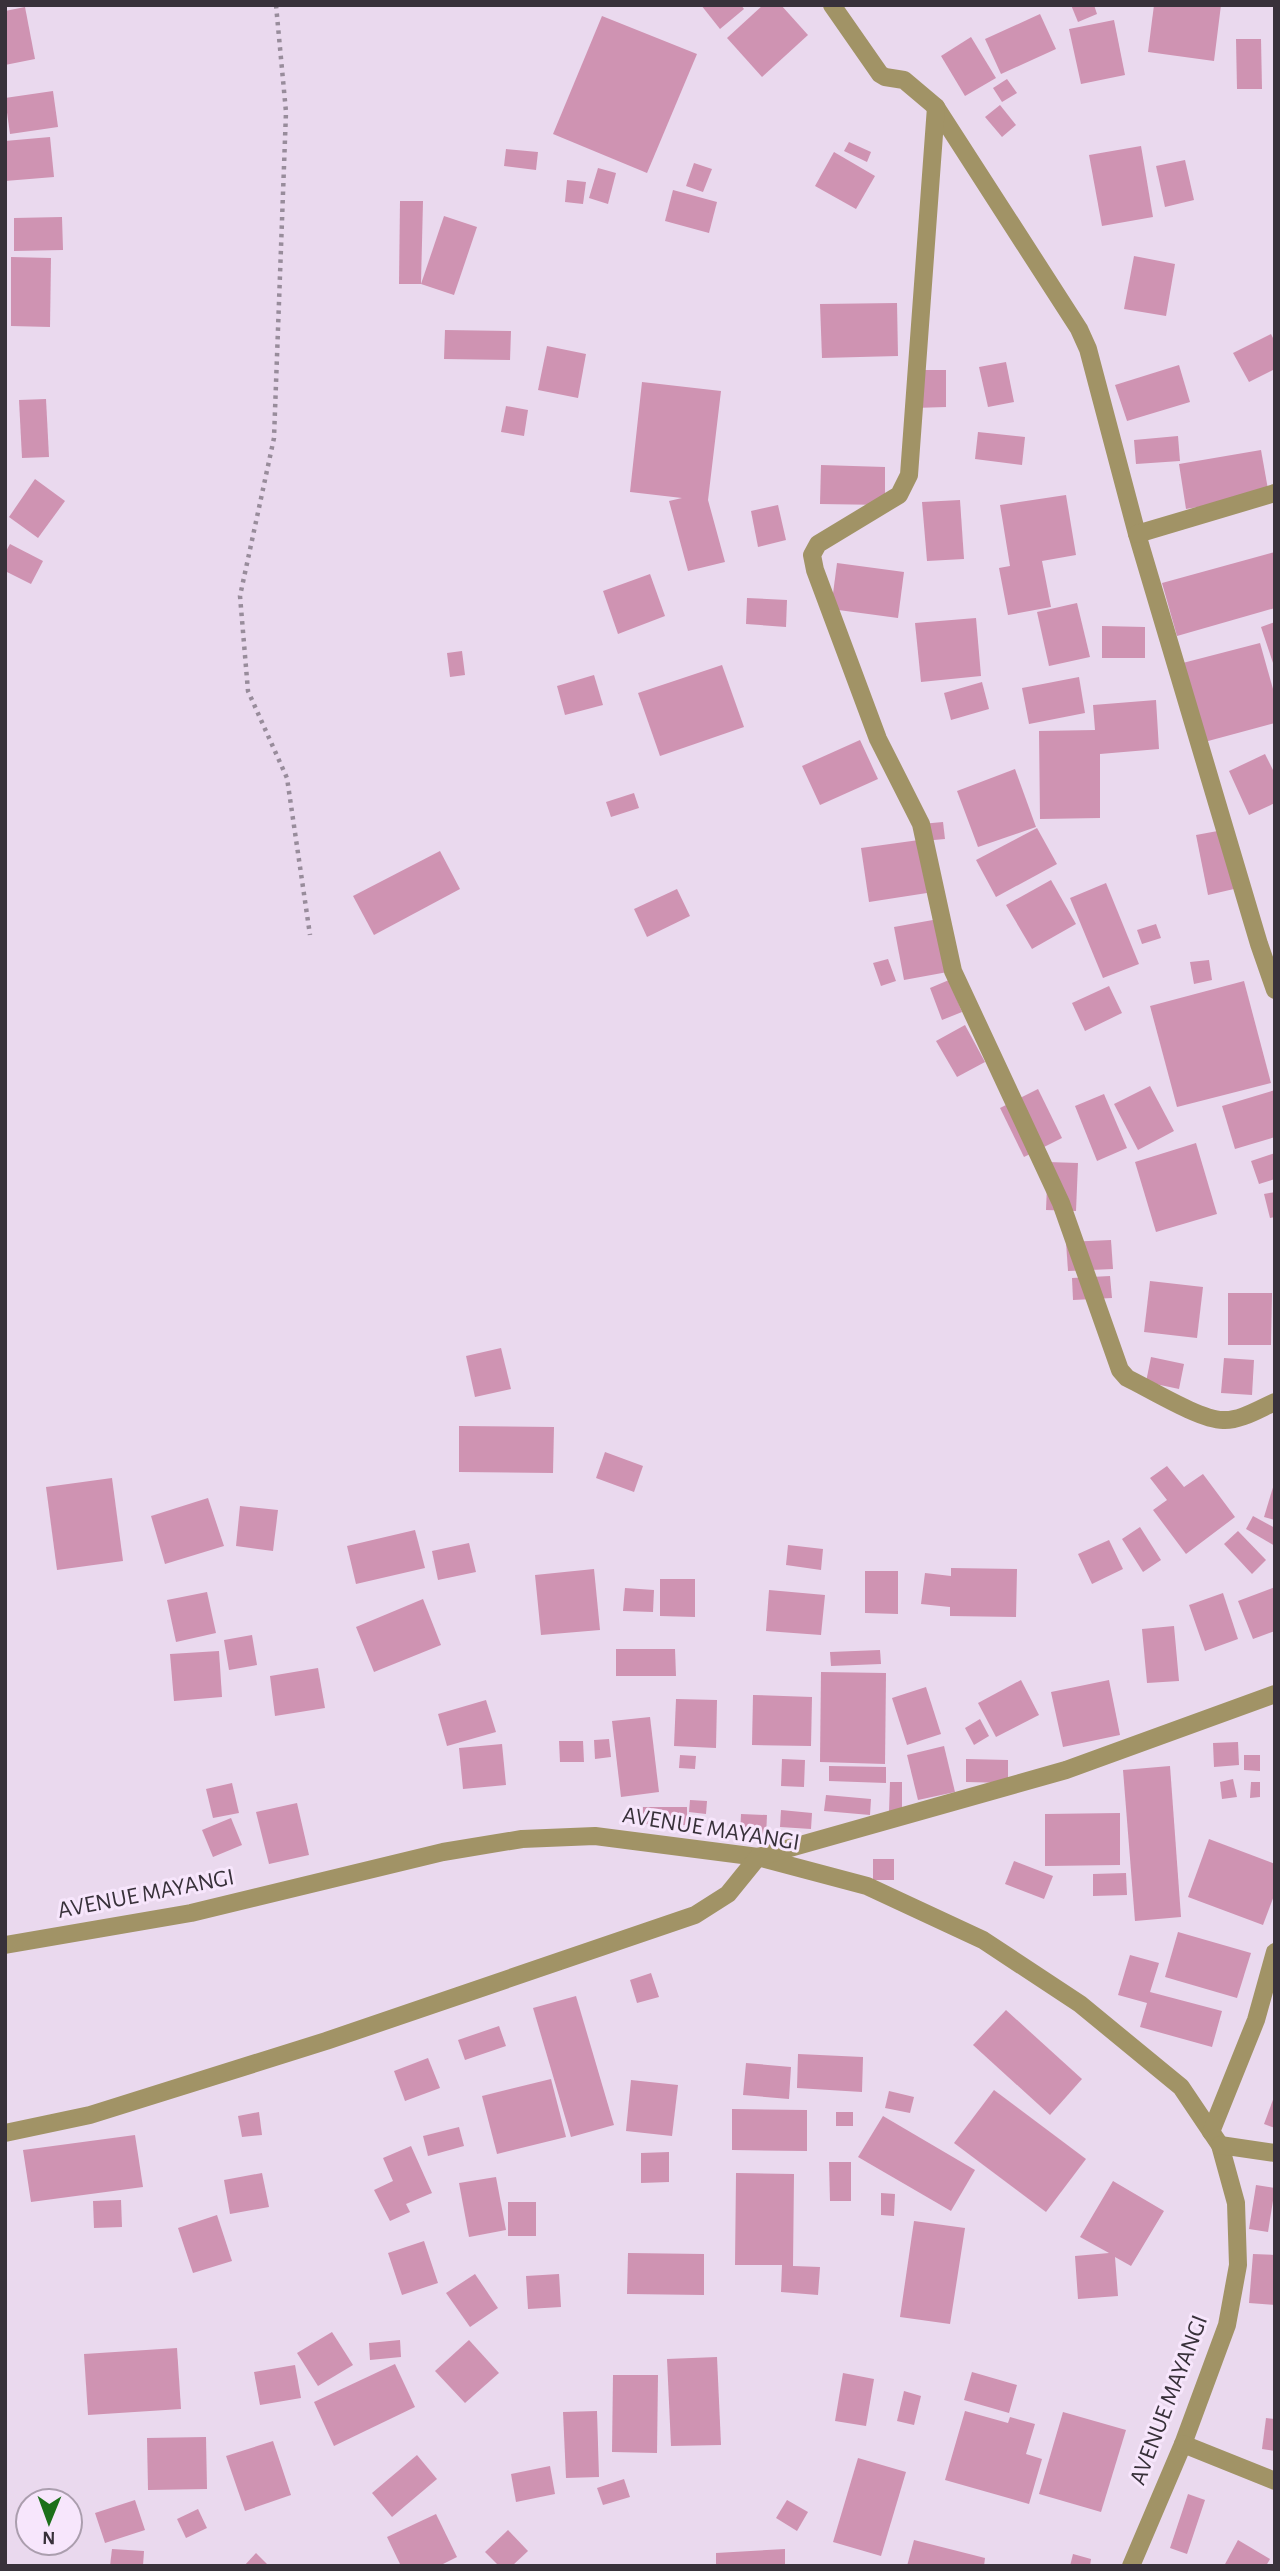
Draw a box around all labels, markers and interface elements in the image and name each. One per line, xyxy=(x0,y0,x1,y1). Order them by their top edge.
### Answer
street label: AVENUE MAYANGI xyxy=(621,1803,801,1855)
street label: AVENUE MAYANGI xyxy=(56,1865,236,1923)
street label: AVENUE MAYANGI xyxy=(1126,2312,1212,2488)
north arrow xyxy=(14,2487,84,2557)
text: N xyxy=(42,2528,56,2547)

